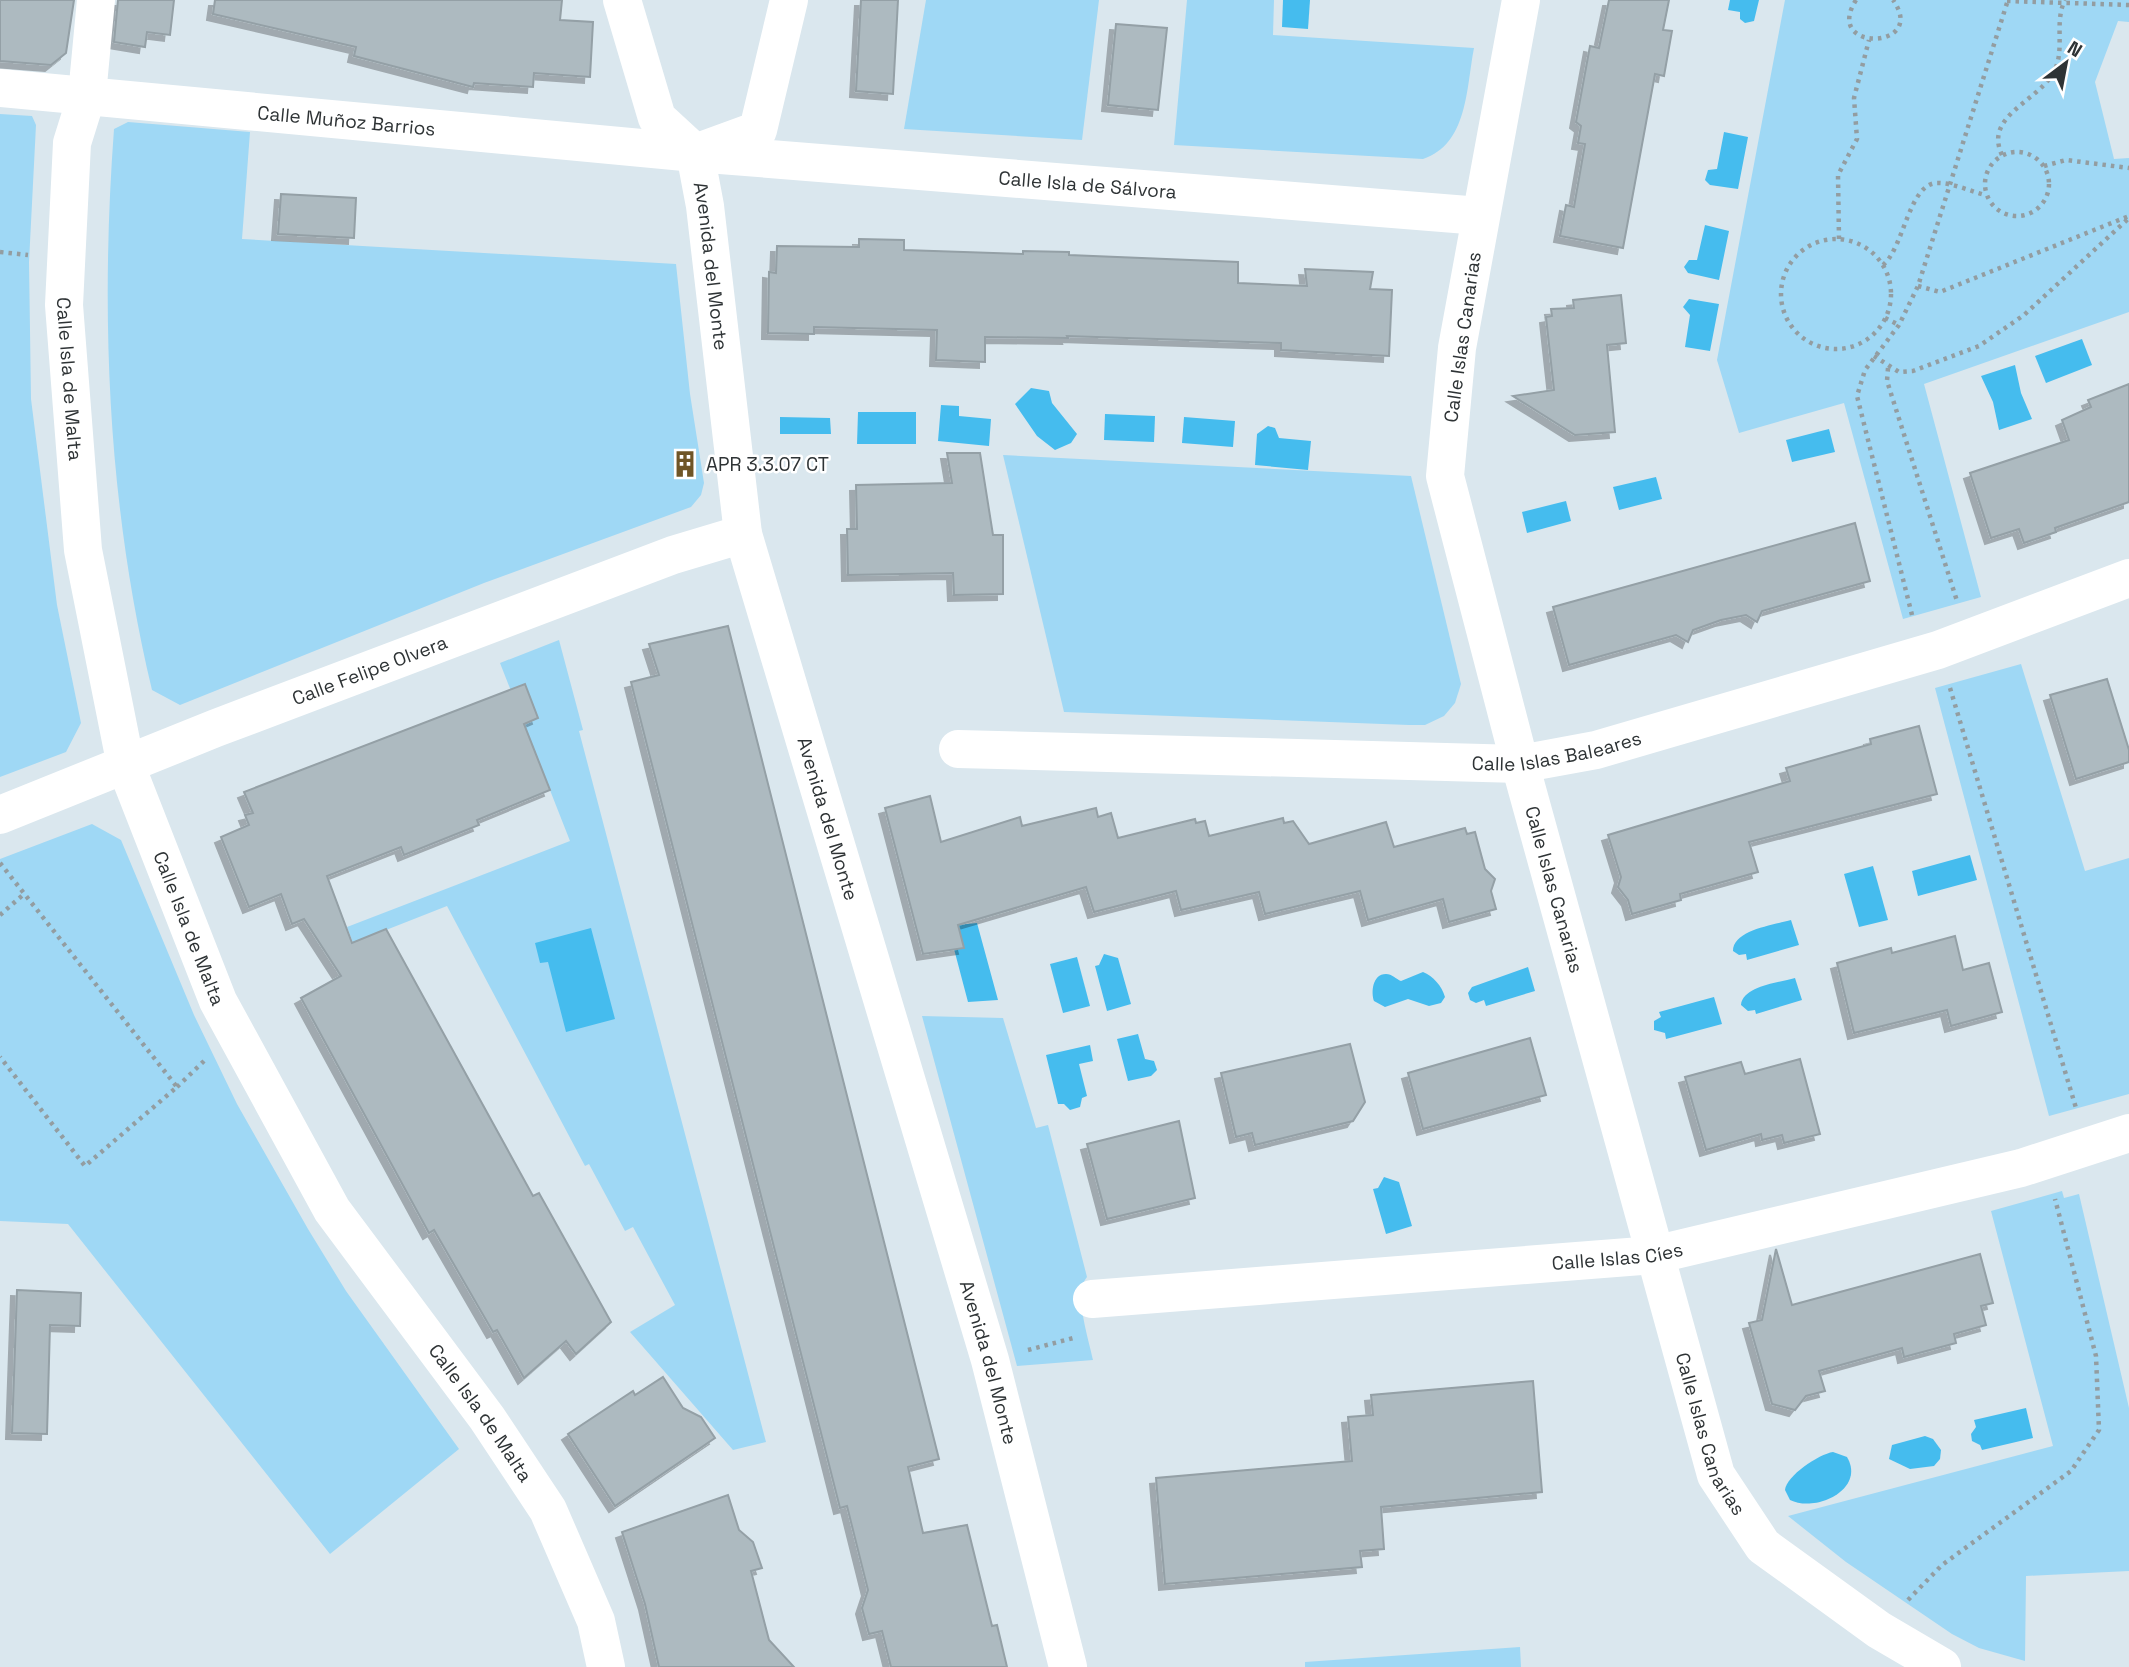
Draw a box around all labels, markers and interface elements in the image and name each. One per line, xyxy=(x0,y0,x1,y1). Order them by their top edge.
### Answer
north arrow xyxy=(2031,28,2101,98)
text: N xyxy=(2063,35,2087,63)
street label: Calle Muñoz Barrios xyxy=(256,100,437,142)
street label: Calle Isla de Sálvora xyxy=(998,165,1178,205)
street label: Avenida del Monte xyxy=(688,180,734,352)
street label: Calle Islas Canarias xyxy=(1438,250,1487,424)
street label: Calle Isla de Malta xyxy=(51,297,88,462)
building icon: APR 3.3.07 CT xyxy=(670,449,700,479)
place label: APR 3.3.07 CT xyxy=(706,452,829,477)
street label: Calle Felipe Olvera xyxy=(289,630,451,711)
street label: Calle Islas Baleares xyxy=(1471,725,1644,777)
street label: Avenida del Monte xyxy=(791,734,864,904)
street label: Calle Islas Canarias xyxy=(1519,803,1589,976)
street label: Calle Isla de Malta xyxy=(148,848,231,1009)
street label: Calle Islas Cíes xyxy=(1551,1237,1685,1276)
street label: Avenida del Monte xyxy=(954,1277,1023,1447)
street label: Calle Isla de Malta xyxy=(423,1339,538,1487)
street label: Calle Islas Canarias xyxy=(1670,1350,1751,1520)

